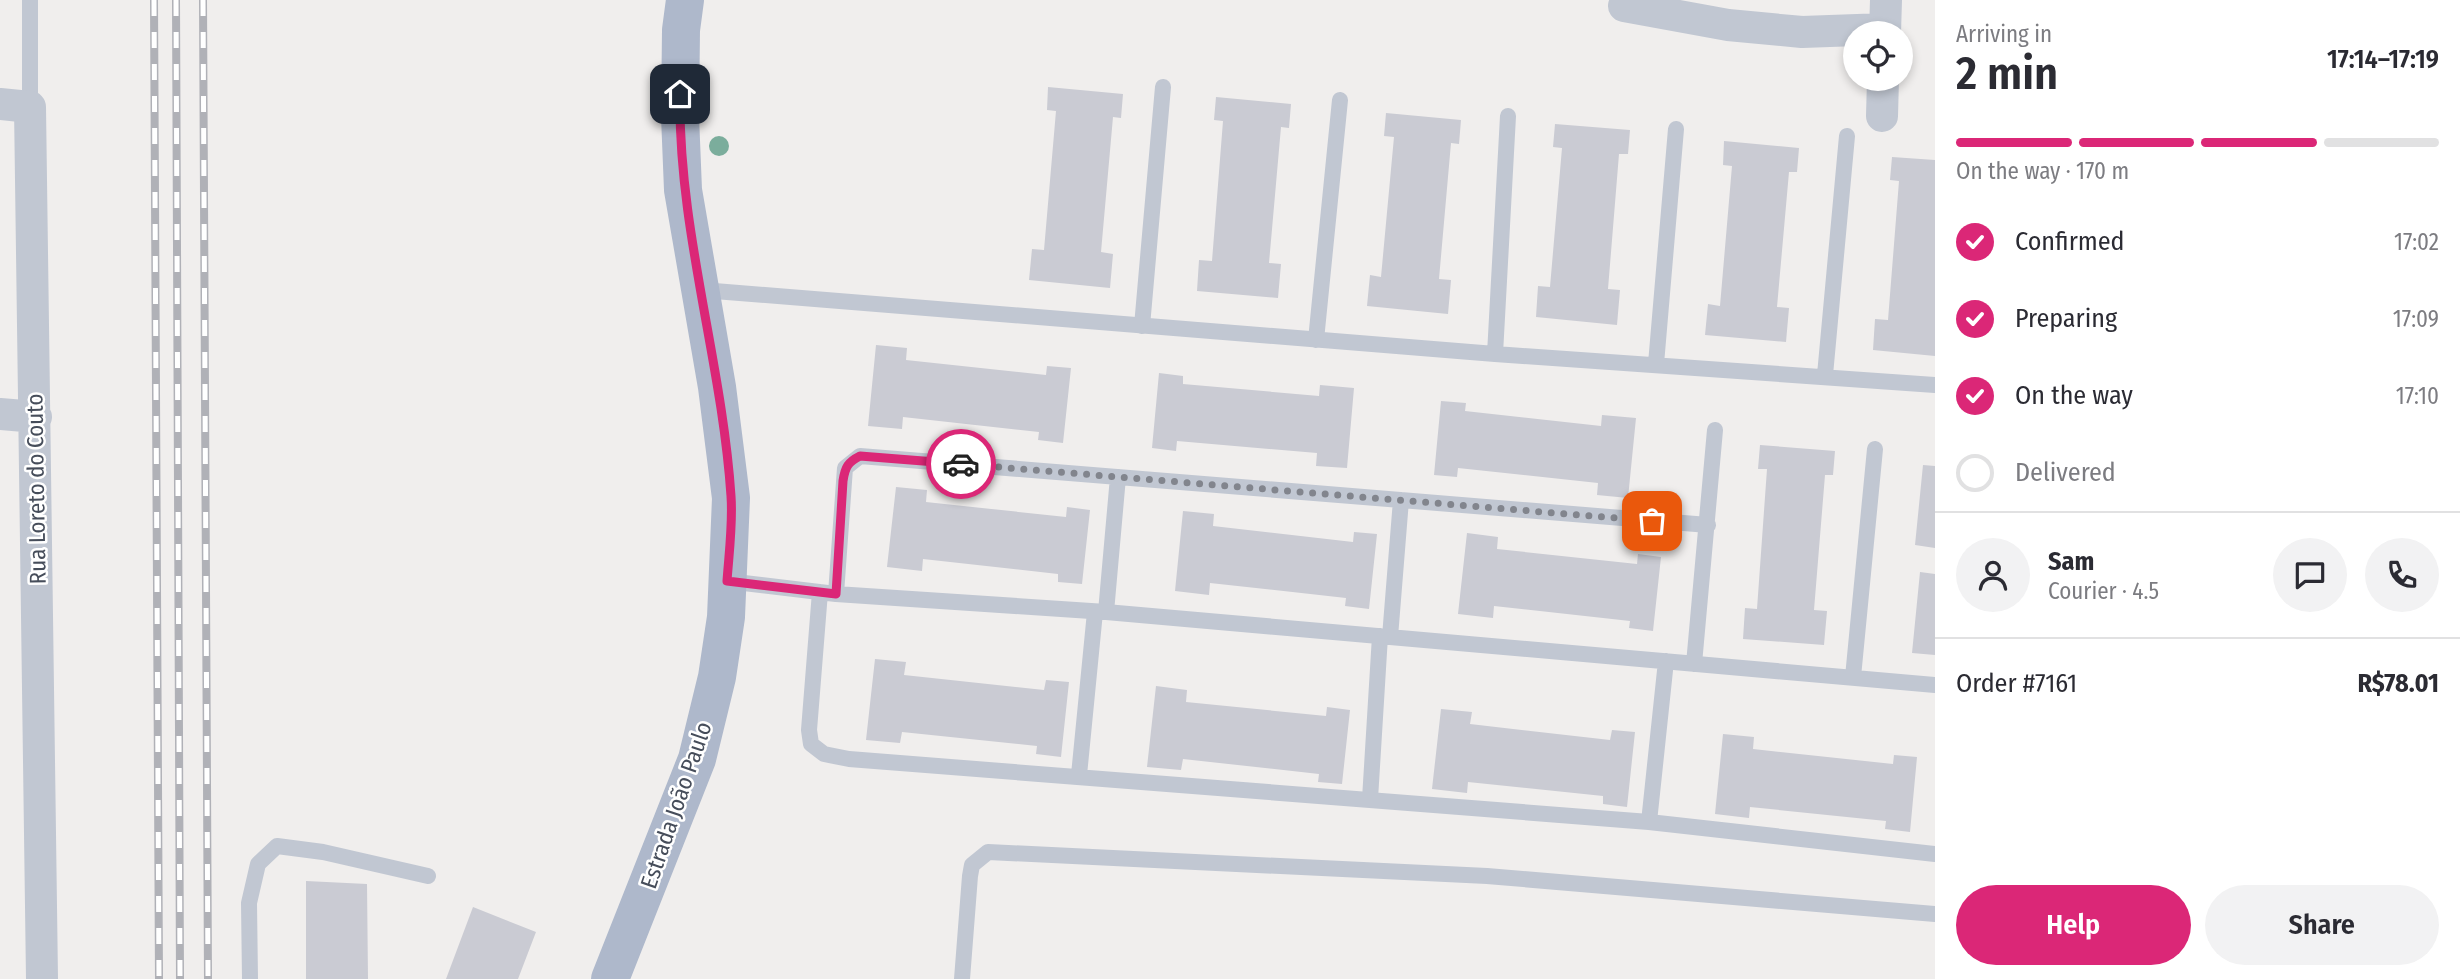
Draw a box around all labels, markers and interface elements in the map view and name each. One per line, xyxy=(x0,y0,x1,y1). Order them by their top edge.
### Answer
text: Arriving in xyxy=(1956,20,2052,48)
map controls xyxy=(1843,21,1913,91)
button: locate xyxy=(1843,21,1913,91)
text: 17:14–17:19 xyxy=(2327,44,2439,75)
text: 2 min xyxy=(1956,46,2058,101)
pin xyxy=(650,64,710,124)
icon: home xyxy=(661,75,699,113)
text: On the way · 170 m xyxy=(1956,157,2129,185)
icon: check xyxy=(1956,223,1994,261)
text: Confirmed xyxy=(2015,226,2125,257)
text: 17:02 xyxy=(2394,228,2439,256)
icon: check xyxy=(1956,300,1994,338)
text: Preparing xyxy=(2015,303,2117,334)
text: 17:09 xyxy=(2393,305,2439,333)
icon: check xyxy=(1956,377,1994,415)
text: On the way xyxy=(2015,380,2133,411)
text: 17:10 xyxy=(2396,382,2439,410)
street label: Rua Loreto do Couto xyxy=(20,393,52,585)
courier xyxy=(926,429,996,499)
icon: car xyxy=(942,445,980,483)
text: Delivered xyxy=(2015,457,2116,488)
pin xyxy=(1622,491,1682,551)
icon: bag xyxy=(1633,502,1671,540)
button: person xyxy=(1956,538,2030,612)
button: chat xyxy=(2273,538,2347,612)
button: phone xyxy=(2365,538,2439,612)
text: Sam xyxy=(2048,546,2094,577)
text: Courier · 4.5 xyxy=(2048,577,2159,605)
text: Order #7161 xyxy=(1956,668,2077,699)
text: R$78.01 xyxy=(2357,668,2439,699)
street label: Estrada João Paulo xyxy=(634,718,718,892)
button: Help xyxy=(1956,885,2191,965)
button: Share xyxy=(2205,885,2439,965)

